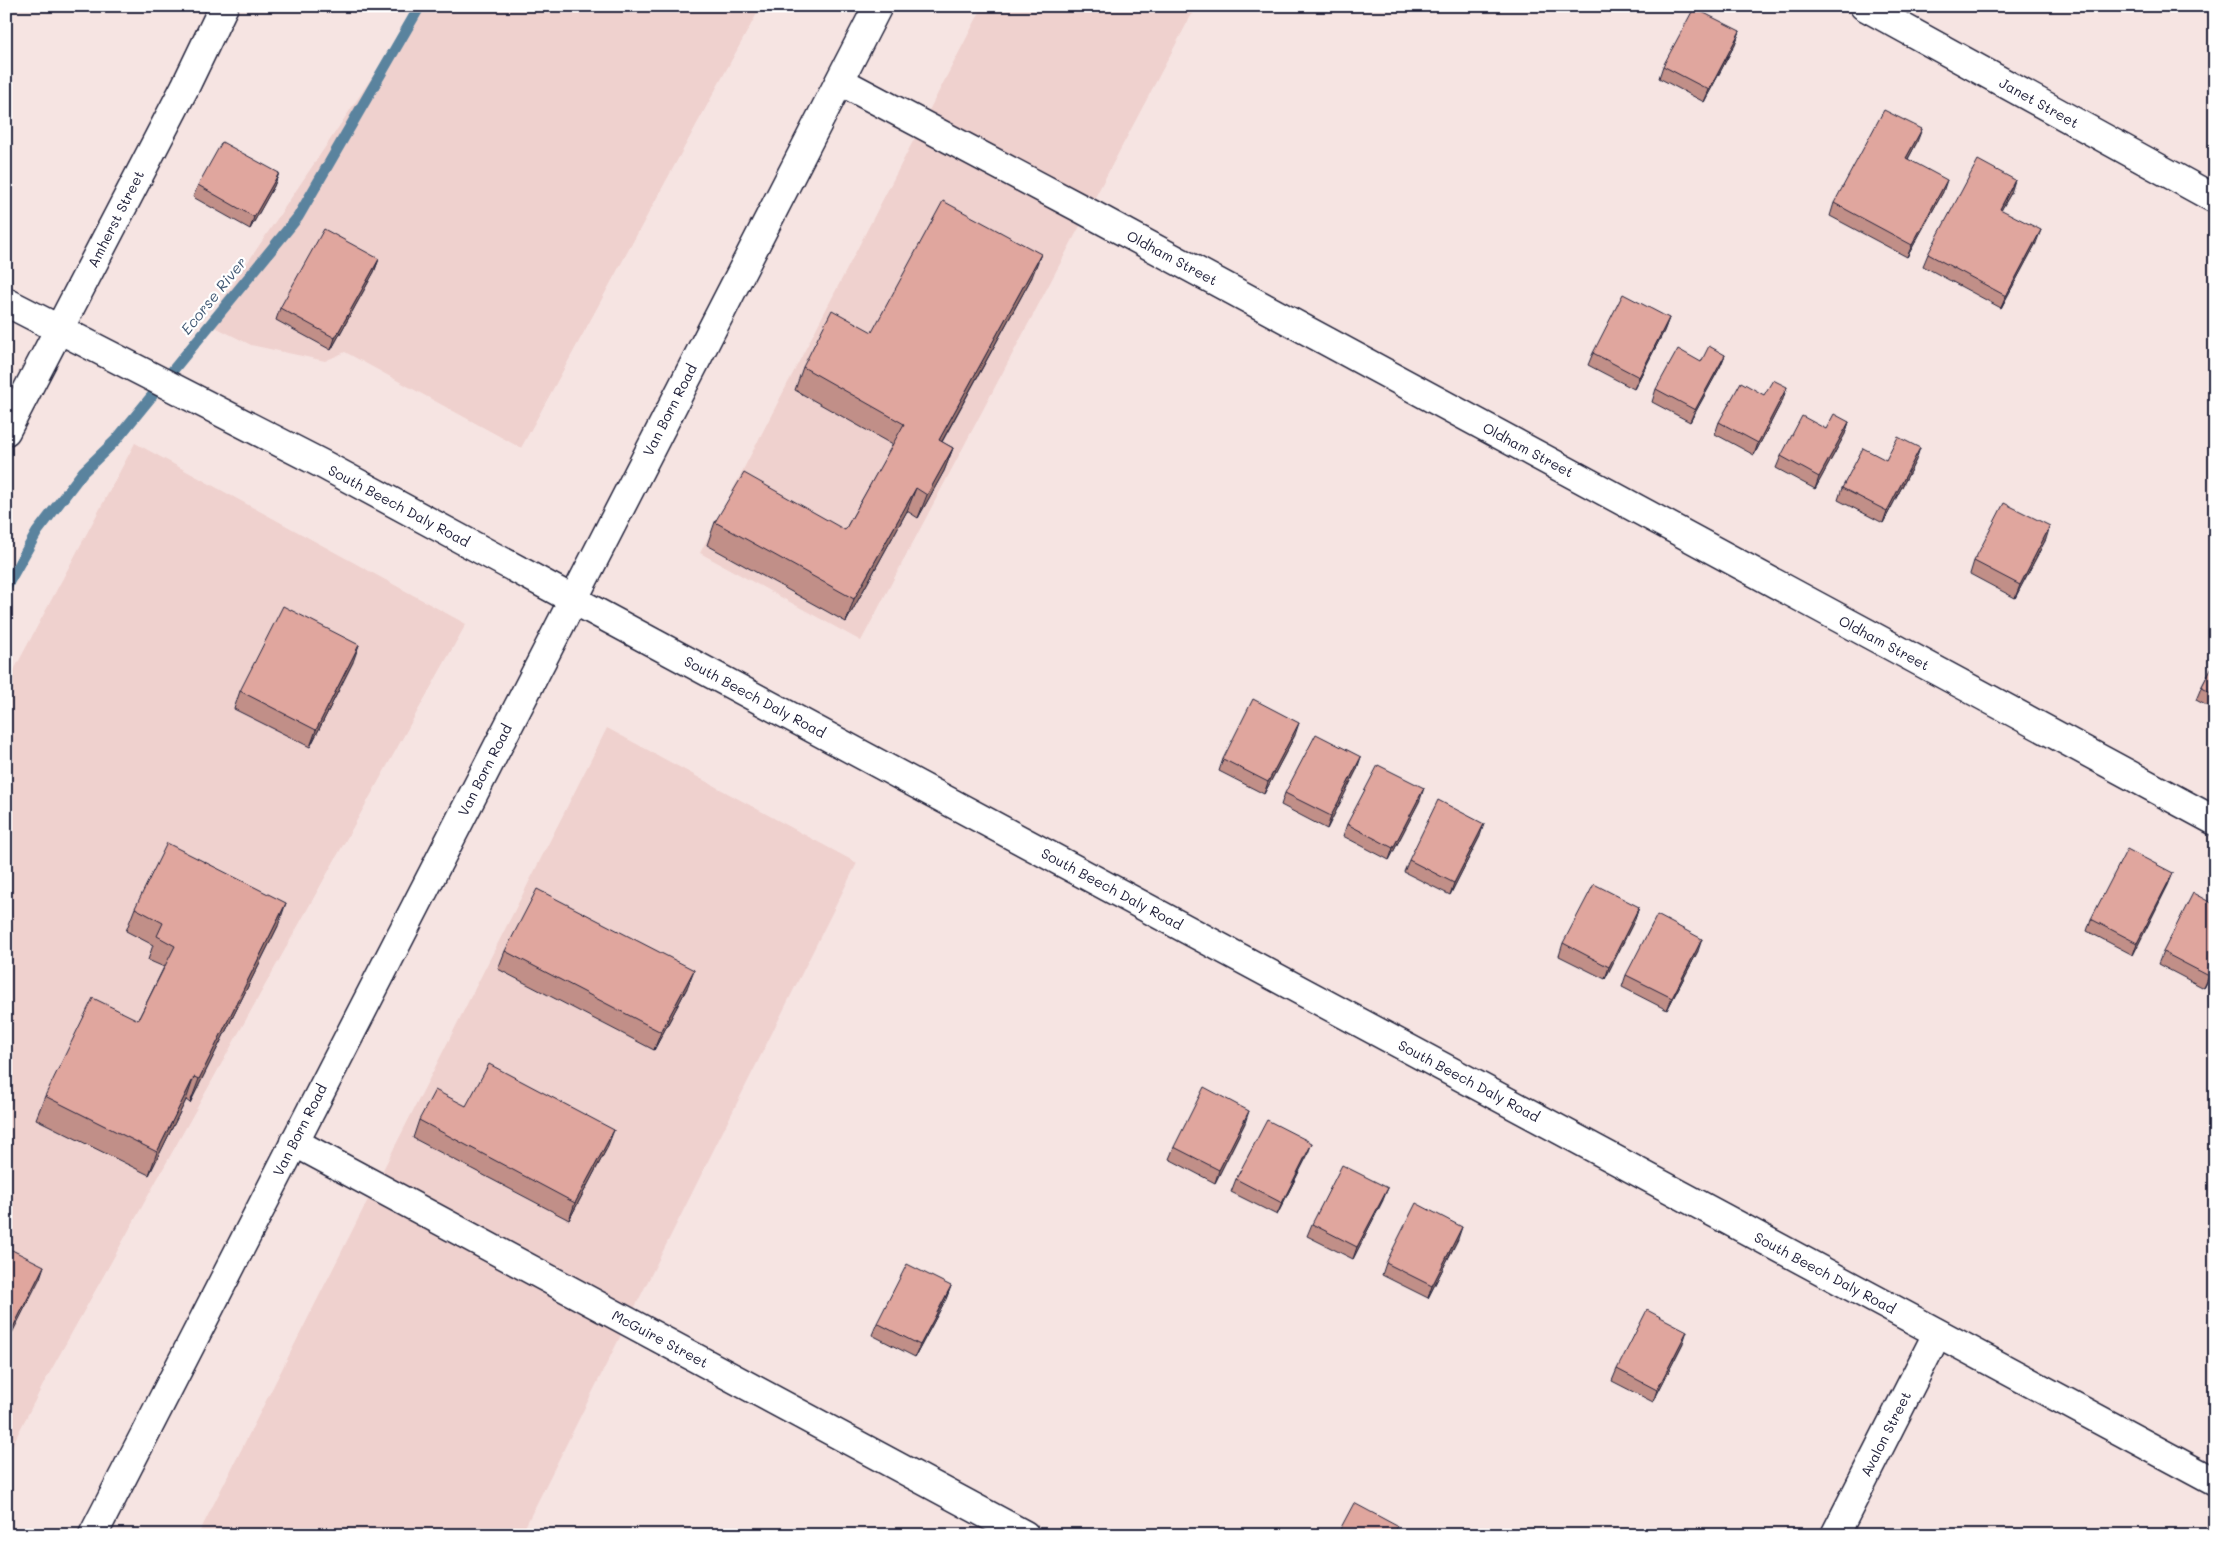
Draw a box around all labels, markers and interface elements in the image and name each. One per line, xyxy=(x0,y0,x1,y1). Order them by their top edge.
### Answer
street label: Janet Street xyxy=(1996,73,2082,132)
street label: Amherst Street xyxy=(83,167,148,271)
street label: Oldham Street xyxy=(1123,226,1221,289)
water label: Ecorse River xyxy=(176,252,251,338)
street label: Van Born Road xyxy=(638,360,701,459)
street label: Oldham Street xyxy=(1479,418,1577,481)
street label: South Beech Daly Road xyxy=(325,460,473,551)
street label: Oldham Street xyxy=(1835,611,1933,674)
street label: South Beech Daly Road xyxy=(681,651,829,742)
street label: Van Born Road xyxy=(453,720,516,819)
street label: South Beech Daly Road xyxy=(1038,843,1186,934)
street label: South Beech Daly Road xyxy=(1395,1035,1543,1126)
street label: Van Born Road xyxy=(268,1080,331,1179)
street label: South Beech Daly Road xyxy=(1751,1227,1899,1318)
street label: McGuire Street xyxy=(609,1305,712,1372)
street label: Avalon Street xyxy=(1856,1388,1915,1480)

